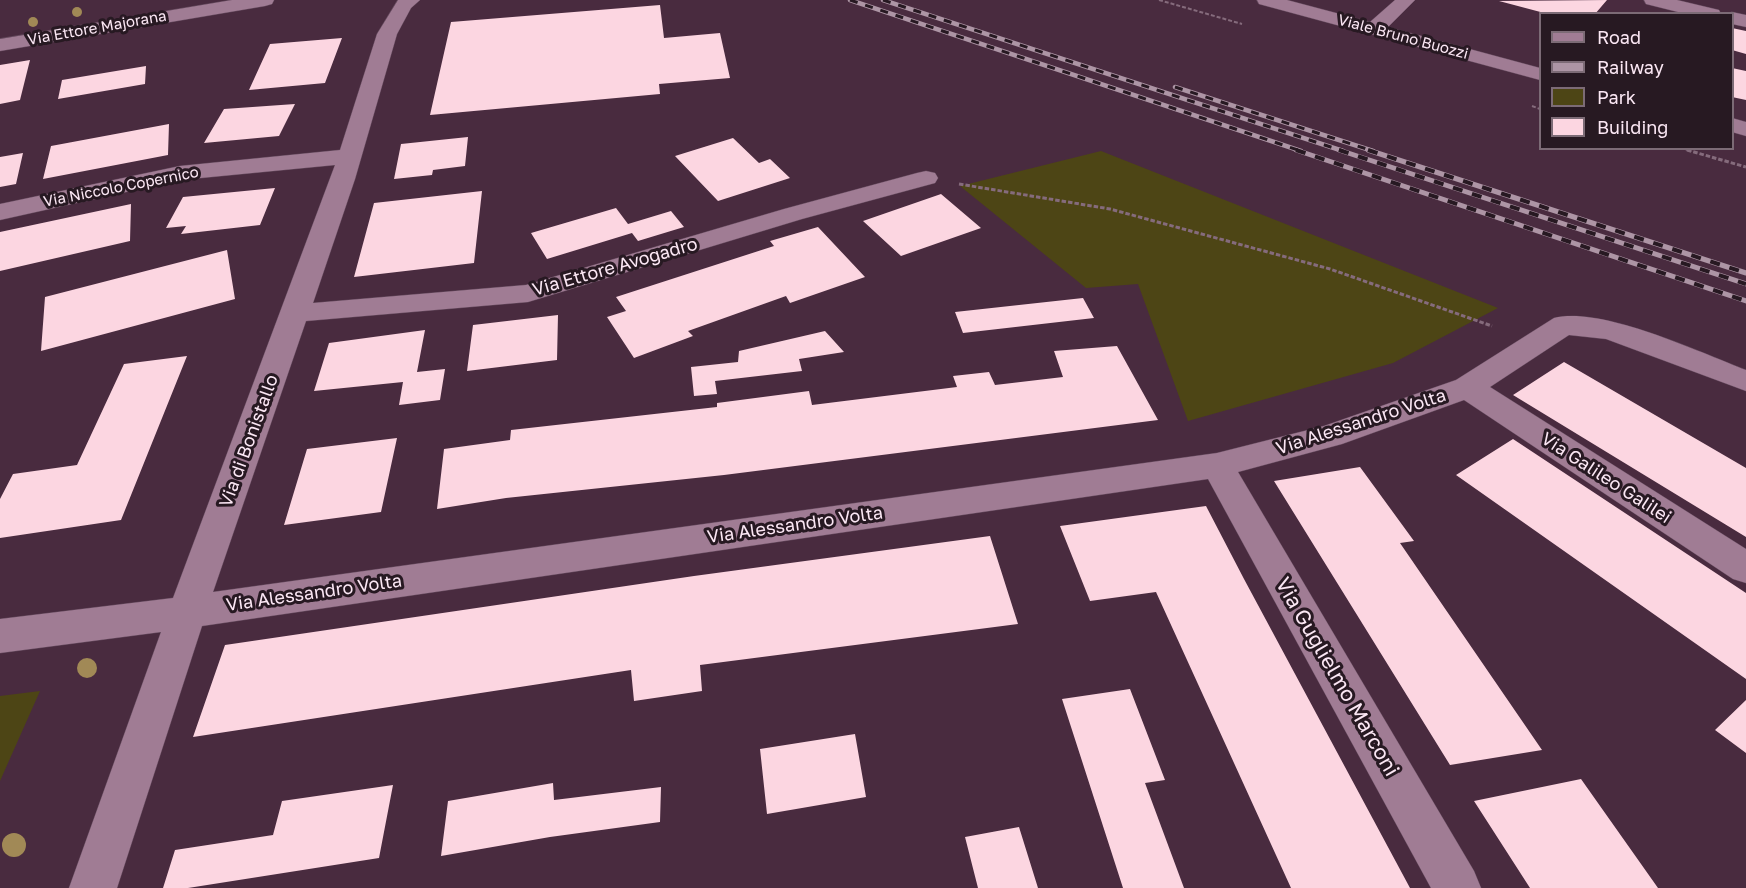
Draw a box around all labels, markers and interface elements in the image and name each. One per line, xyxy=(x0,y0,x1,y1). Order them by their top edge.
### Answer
street label: Via Ettore Majorana xyxy=(26,7,168,49)
street label: Viale Bruno Buozzi xyxy=(1336,11,1470,63)
legend xyxy=(1539,12,1734,150)
text: Road xyxy=(1597,26,1641,48)
text: Railway xyxy=(1597,56,1664,78)
text: Park xyxy=(1597,86,1636,108)
text: Building xyxy=(1597,116,1668,138)
street label: Via Niccolo Copernico xyxy=(42,163,200,211)
street label: Via Ettore Avogadro xyxy=(530,233,700,301)
street label: Via di Bonistallo xyxy=(215,372,283,510)
street label: Via Alessandro Volta xyxy=(1273,384,1449,460)
street label: Via Galileo Galilei xyxy=(1537,428,1675,528)
street label: Via Alessandro Volta xyxy=(706,502,884,548)
street label: Via Alessandro Volta xyxy=(225,570,403,616)
street label: Via Guglielmo Marconi xyxy=(1270,573,1404,781)

